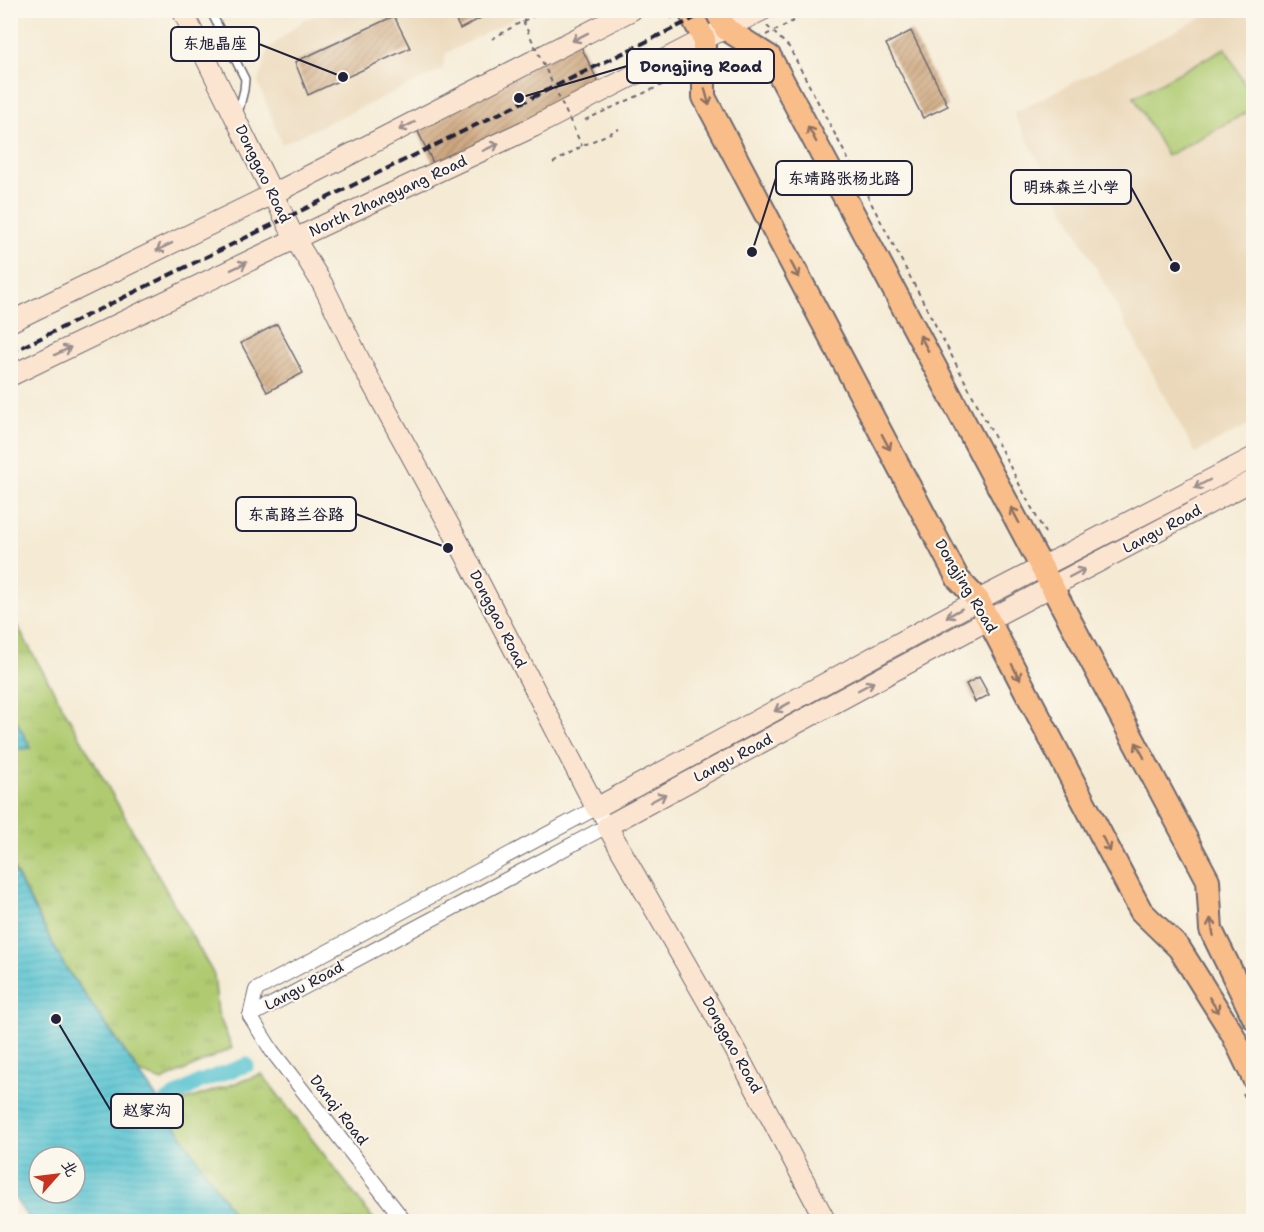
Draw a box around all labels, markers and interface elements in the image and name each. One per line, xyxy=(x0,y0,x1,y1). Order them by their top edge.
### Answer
callout: 东旭晶座 xyxy=(171,27,259,61)
one-way arrow xyxy=(572,32,590,43)
text: 东旭晶座 xyxy=(183,33,247,54)
callout: Dongjing Road xyxy=(627,49,774,83)
text: Dongjing Road xyxy=(640,56,762,77)
one-way arrow xyxy=(702,87,713,106)
one-way arrow xyxy=(398,120,416,132)
street label: Donggao Road xyxy=(231,121,296,227)
one-way arrow xyxy=(806,126,817,144)
one-way arrow xyxy=(482,141,500,152)
street label: North Zhangyang Road xyxy=(306,150,471,241)
callout: 东靖路张杨北路 xyxy=(776,161,912,195)
text: 东靖路张杨北路 xyxy=(788,168,900,189)
callout: 明珠森兰小学 xyxy=(1011,170,1131,204)
text: 明珠森兰小学 xyxy=(1023,177,1119,198)
one-way arrow xyxy=(156,241,173,253)
one-way arrow xyxy=(230,260,248,272)
one-way arrow xyxy=(789,261,801,278)
one-way arrow xyxy=(918,335,929,353)
one-way arrow xyxy=(54,344,72,356)
one-way arrow xyxy=(881,433,892,451)
one-way arrow xyxy=(1193,479,1211,490)
callout: 东高路兰谷路 xyxy=(236,497,356,531)
street label: Langu Road xyxy=(1119,500,1205,558)
text: 东高路兰谷路 xyxy=(248,504,344,525)
one-way arrow xyxy=(1009,507,1020,525)
street label: Dongjing Road xyxy=(930,535,1002,637)
street label: Donggao Road xyxy=(465,567,531,672)
one-way arrow xyxy=(1068,567,1086,578)
one-way arrow xyxy=(945,608,963,619)
one-way arrow xyxy=(1010,662,1022,680)
one-way arrow xyxy=(857,680,875,691)
one-way arrow xyxy=(774,701,791,713)
street label: Langu Road xyxy=(690,729,776,787)
one-way arrow xyxy=(1134,742,1146,759)
one-way arrow xyxy=(649,792,666,804)
one-way arrow xyxy=(1101,835,1112,853)
one-way arrow xyxy=(1207,918,1218,937)
street label: Langu Road xyxy=(261,957,347,1015)
street label: Donggao Road xyxy=(697,993,767,1097)
one-way arrow xyxy=(1208,996,1221,1013)
street label: Danqi Road xyxy=(305,1071,373,1150)
callout: 赵家沟 xyxy=(111,1094,183,1128)
text: 赵家沟 xyxy=(123,1100,171,1121)
north arrow xyxy=(27,1145,87,1205)
text: 北 xyxy=(57,1156,83,1180)

